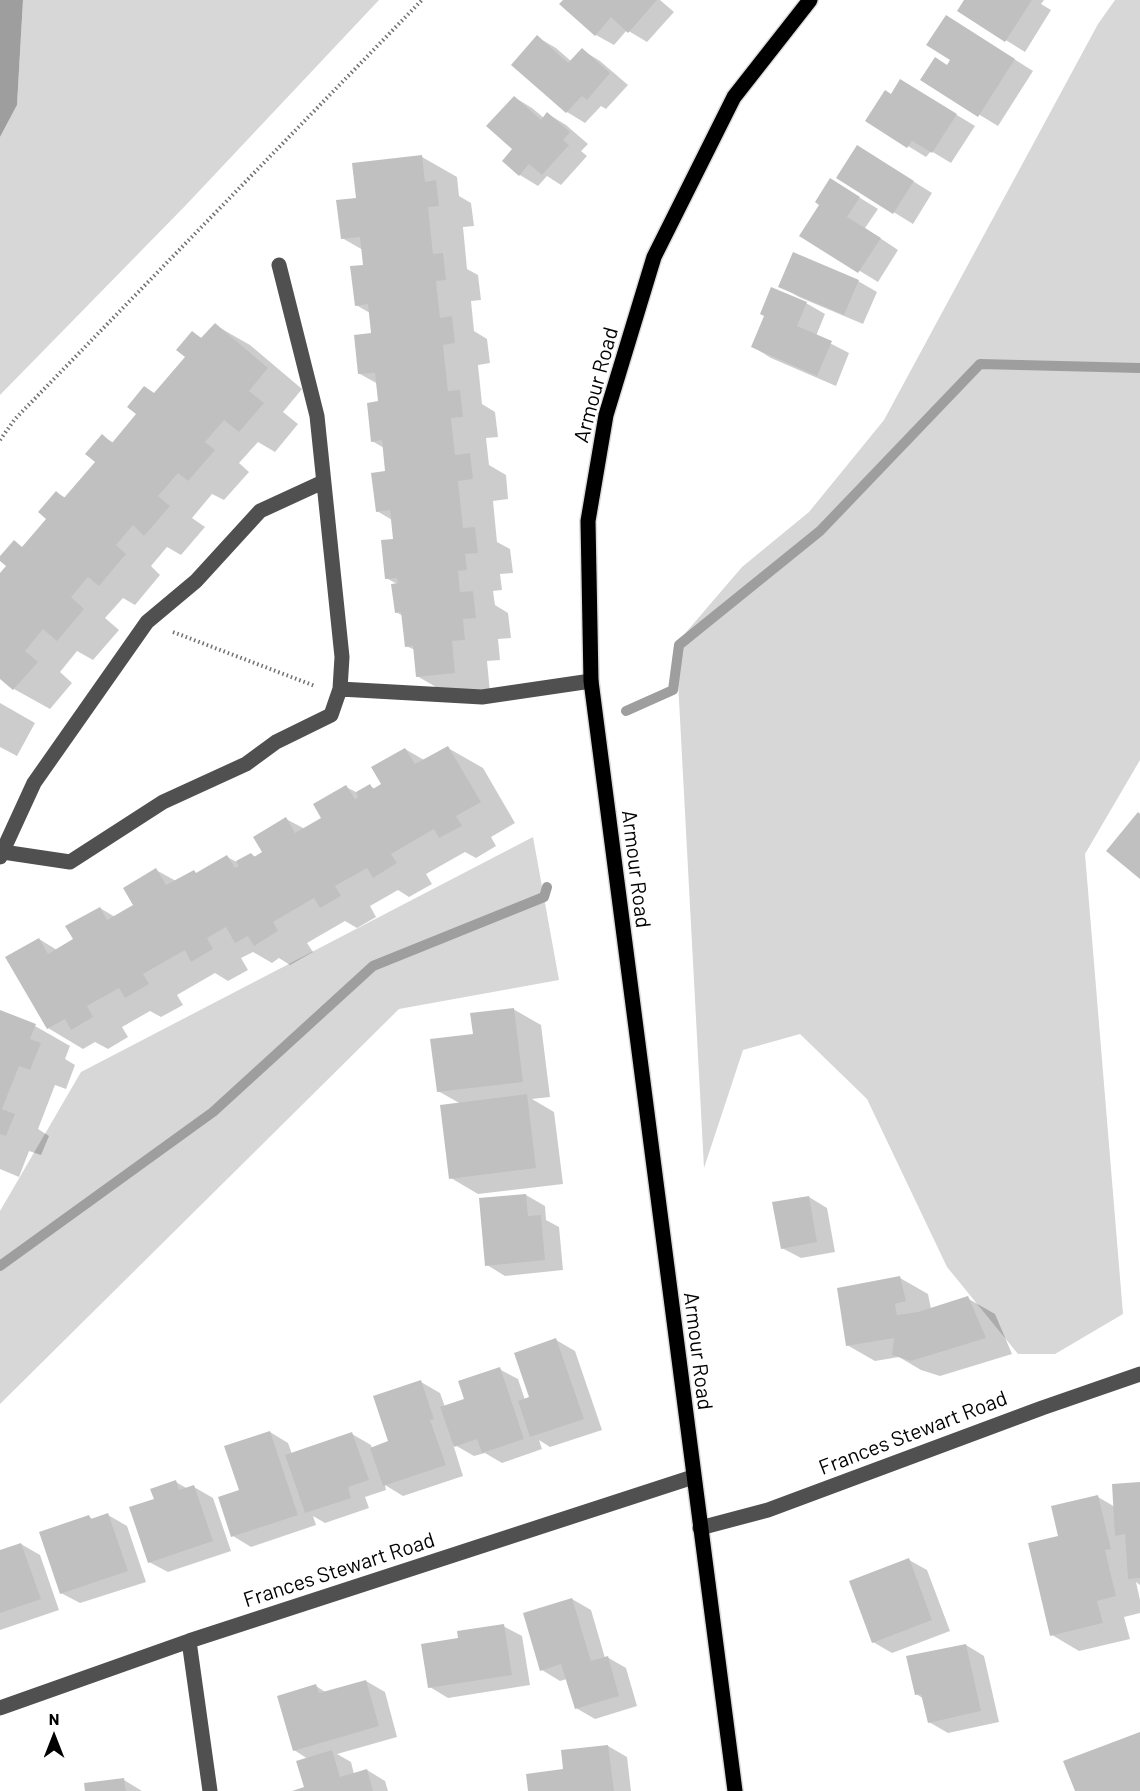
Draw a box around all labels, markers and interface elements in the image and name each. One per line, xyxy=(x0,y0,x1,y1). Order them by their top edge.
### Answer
street label: Armour Road xyxy=(568,324,624,446)
street label: Armour Road xyxy=(616,809,656,929)
street label: Armour Road xyxy=(678,1291,718,1411)
street label: Frances Stewart Road xyxy=(815,1385,1011,1481)
street label: Frances Stewart Road xyxy=(240,1527,438,1613)
north arrow xyxy=(24,1707,84,1767)
text: N xyxy=(49,1709,59,1728)

